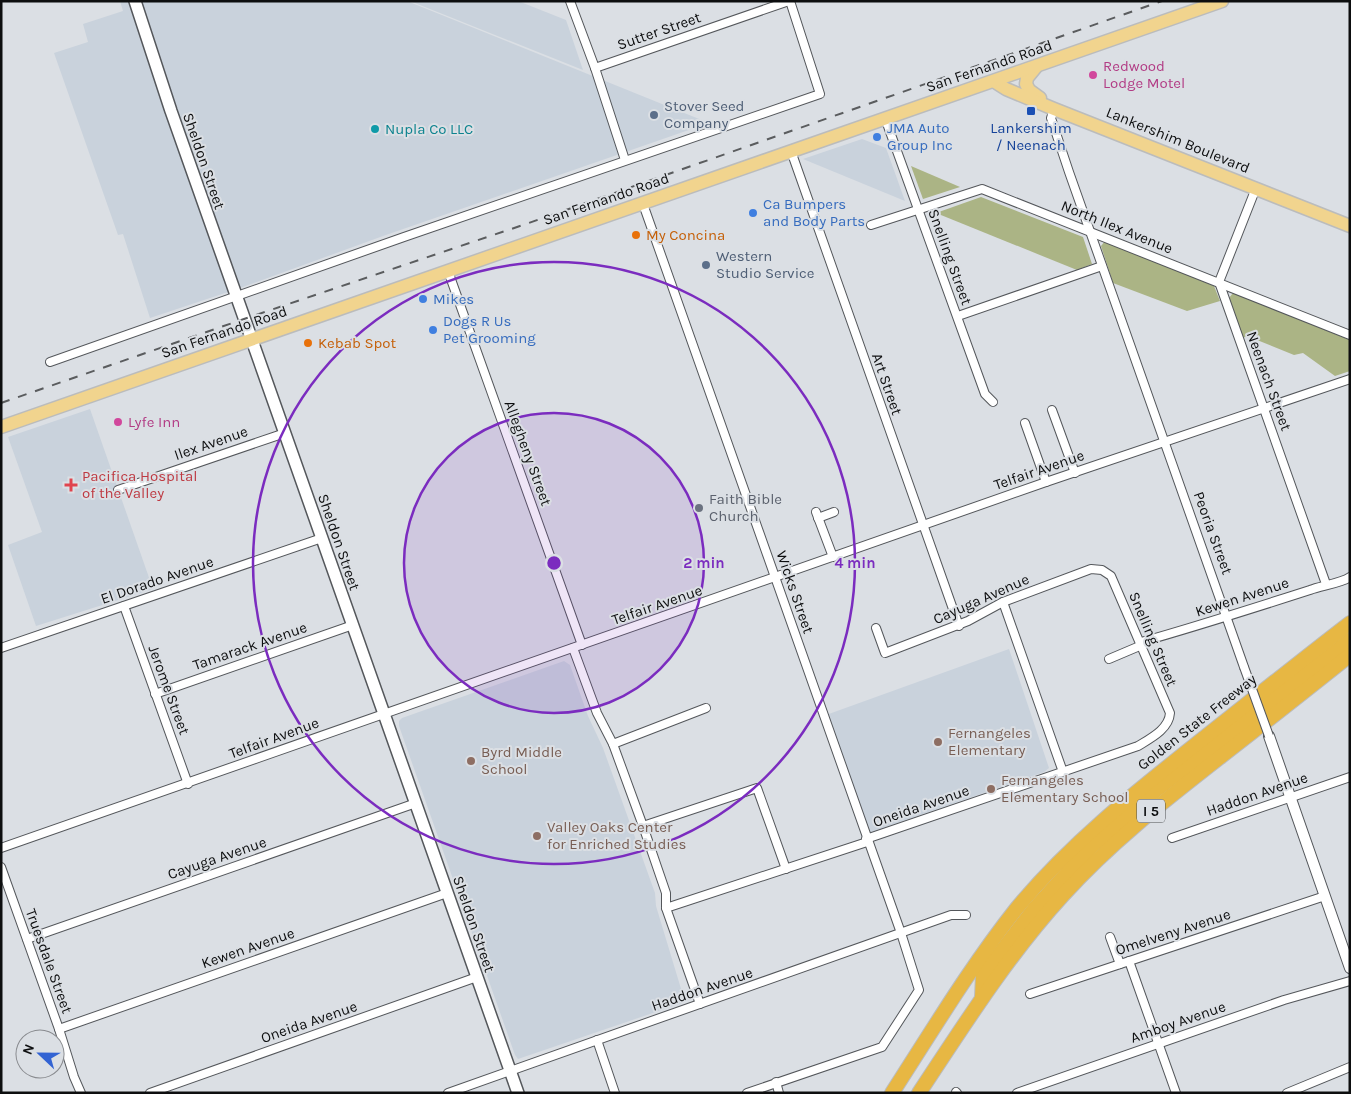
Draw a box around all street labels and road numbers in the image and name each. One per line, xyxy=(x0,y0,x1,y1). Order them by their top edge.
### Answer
street label: Sutter Street xyxy=(615,8,704,54)
street label: San Fernando Road xyxy=(924,36,1054,96)
street label: Lankershim Boulevard xyxy=(1103,103,1253,177)
street label: Sheldon Street xyxy=(179,110,229,212)
street label: San Fernando Road xyxy=(541,169,671,229)
street label: North Ilex Avenue xyxy=(1059,196,1175,258)
street label: Snelling Street xyxy=(924,206,976,308)
street label: San Fernando Road xyxy=(159,302,289,362)
street label: Neenach Street xyxy=(1243,329,1295,434)
street label: Art Street xyxy=(868,351,906,418)
street label: Allegheny Street xyxy=(501,398,556,508)
street label: Ilex Avenue xyxy=(172,422,250,464)
street label: Telfair Avenue xyxy=(991,446,1087,494)
street label: Peoria Street xyxy=(1190,489,1236,577)
street label: Sheldon Street xyxy=(314,491,364,593)
street label: Wicks Street xyxy=(772,548,818,636)
street label: El Dorado Avenue xyxy=(98,552,216,608)
street label: Cayuga Avenue xyxy=(930,570,1032,628)
street label: Kewen Avenue xyxy=(1193,573,1291,621)
street label: Telfair Avenue xyxy=(609,581,705,629)
street label: Snelling Street xyxy=(1125,589,1181,689)
street label: Tamarack Avenue xyxy=(191,618,309,674)
street label: Jerome Street xyxy=(144,643,194,738)
street label: Golden State Freeway xyxy=(1134,670,1260,774)
street label: Telfair Avenue xyxy=(227,713,321,763)
street label: Haddon Avenue xyxy=(1204,768,1310,820)
street label: Oneida Avenue xyxy=(870,781,972,831)
road number: I 5 xyxy=(1137,799,1165,822)
street label: Cayuga Avenue xyxy=(165,833,269,883)
street label: Sheldon Street xyxy=(449,873,499,975)
street label: Omelveny Avenue xyxy=(1113,905,1233,959)
street label: Truesdale Street xyxy=(22,906,76,1016)
street label: Kewen Avenue xyxy=(199,924,297,972)
street label: Haddon Avenue xyxy=(649,963,755,1015)
street label: Oneida Avenue xyxy=(258,997,360,1047)
street label: Amboy Avenue xyxy=(1128,997,1228,1047)

